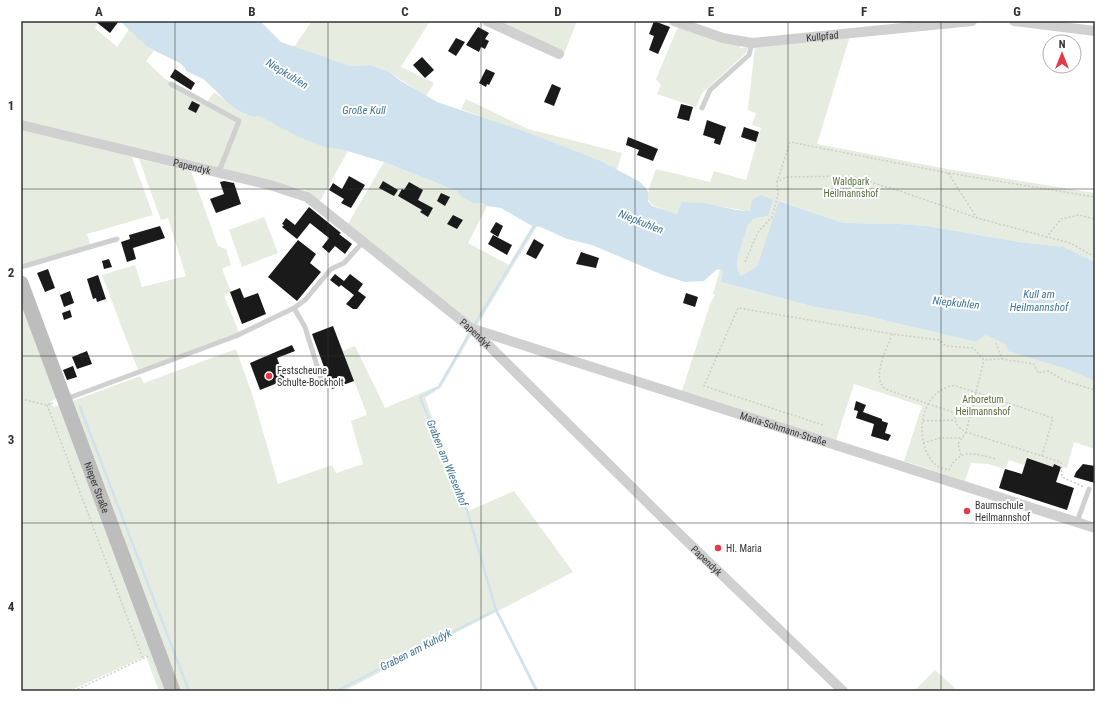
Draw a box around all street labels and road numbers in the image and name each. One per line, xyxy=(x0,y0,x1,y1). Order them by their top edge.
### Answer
street label: Kullpfad xyxy=(806,29,839,43)
street label: Papendyk xyxy=(172,156,213,176)
street label: Papendyk xyxy=(458,316,494,351)
street label: Maria-Sohmann-Straße xyxy=(739,409,828,447)
street label: Nieper Straße xyxy=(83,460,112,515)
street label: Papendyk xyxy=(689,543,725,578)

